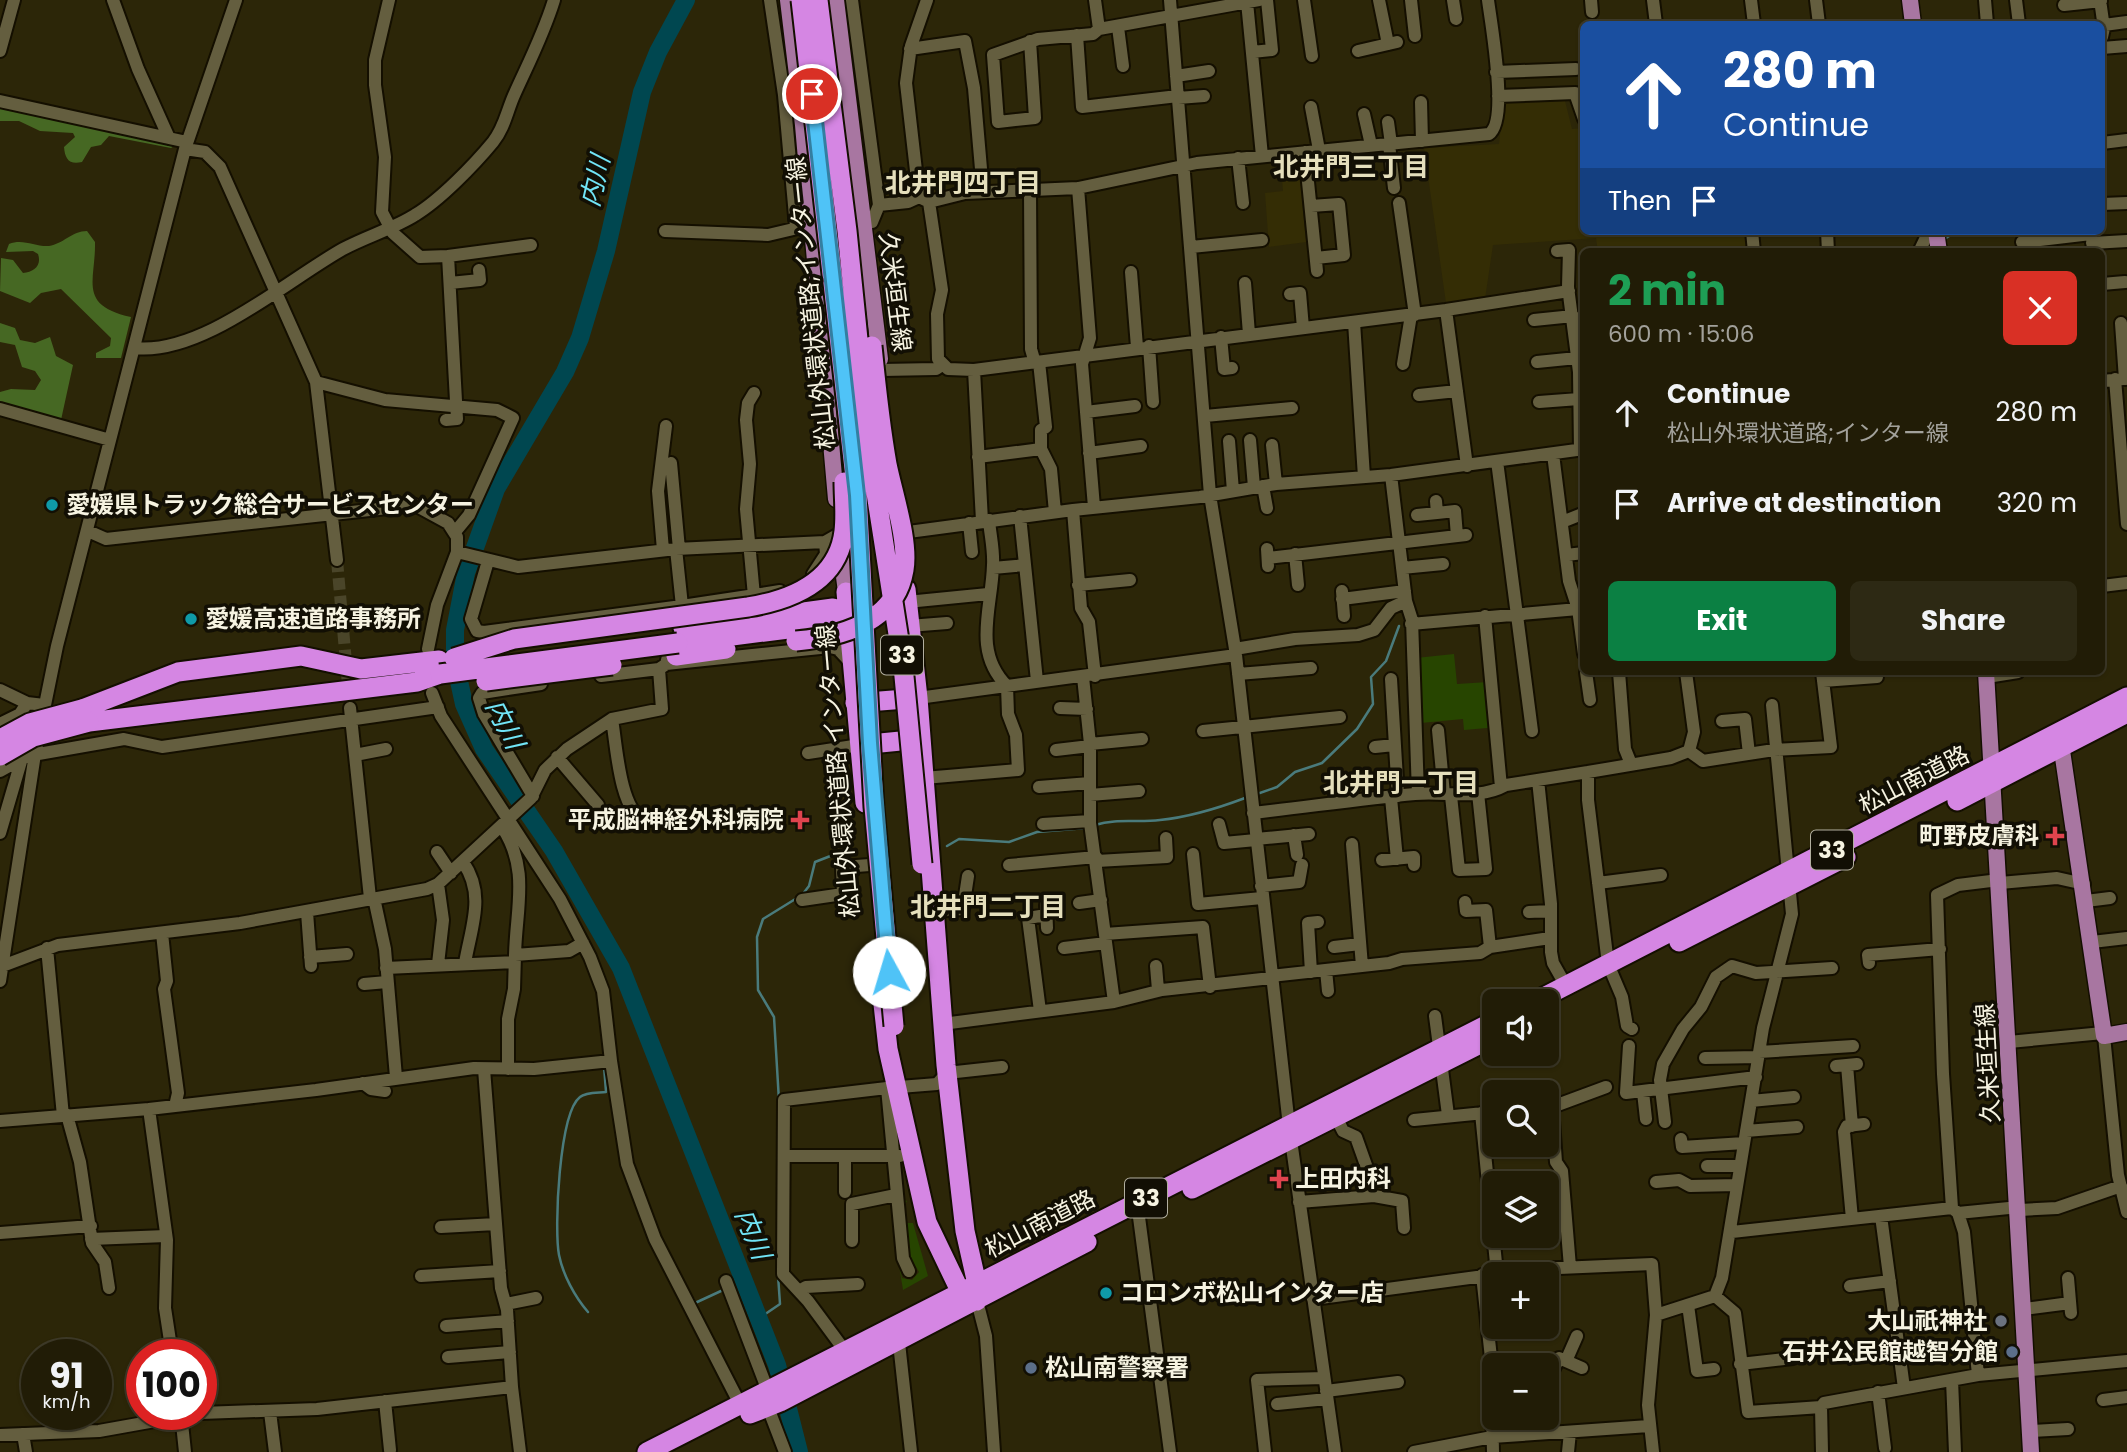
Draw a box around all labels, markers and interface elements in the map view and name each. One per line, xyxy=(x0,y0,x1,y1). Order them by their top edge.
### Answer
text: 280 m xyxy=(1723,37,1877,105)
icon: ahead xyxy=(1608,49,1699,140)
pin xyxy=(782,64,842,124)
icon: arrive xyxy=(793,75,831,113)
text: Continue xyxy=(1723,102,1869,147)
water label: 内川 xyxy=(572,149,619,210)
district label: 北井門三丁目 xyxy=(1273,149,1429,185)
street label: 松山外環状道路;インター線 xyxy=(779,155,842,451)
district label: 北井門四丁目 xyxy=(885,165,1041,201)
icon: arrive xyxy=(1685,182,1723,220)
text: Then xyxy=(1608,183,1671,219)
street label: 久米垣生線 xyxy=(872,230,919,354)
text: 2 min xyxy=(1608,261,1726,320)
button: close xyxy=(2003,271,2077,345)
text: 600 m · 15:06 xyxy=(1608,318,1754,350)
text: Continue xyxy=(1667,376,1790,412)
icon: ahead xyxy=(1608,394,1646,432)
text: 280 m xyxy=(1996,394,2077,430)
text: 松山外環状道路;インター線 xyxy=(1667,417,1949,449)
icon: arrive xyxy=(1608,485,1646,523)
text: Arrive at destination xyxy=(1667,485,1942,521)
text: 320 m xyxy=(1997,485,2077,521)
place label: 愛媛県トラック総合サービスセンター xyxy=(66,488,474,521)
marker: 愛媛県トラック総合サービスセンター xyxy=(44,497,60,513)
button: Exit xyxy=(1608,581,1836,661)
button: Share xyxy=(1850,581,2077,661)
place label: 愛媛高速道路事務所 xyxy=(205,602,421,635)
marker: 愛媛高速道路事務所 xyxy=(183,611,199,627)
street label: 松山外環状道路 インター線 xyxy=(808,623,867,919)
road number: 33 xyxy=(881,636,923,674)
water label: 内川 xyxy=(477,693,534,758)
street label: 松山南道路 xyxy=(1853,738,1975,821)
district label: 北井門一丁目 xyxy=(1323,765,1479,801)
place label: 平成脳神経外科病院 xyxy=(568,803,784,836)
marker: 平成脳神経外科病院 xyxy=(790,810,810,830)
place label: 町野皮膚科 xyxy=(1919,819,2039,852)
marker: 町野皮膚科 xyxy=(2045,826,2065,846)
road number: 33 xyxy=(1811,830,1853,870)
district label: 北井門二丁目 xyxy=(910,889,1066,925)
position arrow xyxy=(852,935,926,1009)
map controls xyxy=(1482,989,1559,1430)
button: sound xyxy=(1482,989,1559,1066)
street label: 久米垣生線 xyxy=(1968,1002,2007,1124)
button: search xyxy=(1482,1080,1559,1157)
place label: 上田内科 xyxy=(1295,1162,1391,1195)
marker: 上田内科 xyxy=(1269,1169,1289,1189)
button: layers xyxy=(1482,1171,1559,1248)
road number: 33 xyxy=(1125,1178,1167,1218)
street label: 松山南道路 xyxy=(979,1182,1101,1265)
water label: 内川 xyxy=(727,1203,781,1268)
button: + xyxy=(1482,1262,1559,1339)
place label: コロンボ松山インター店 xyxy=(1120,1276,1384,1309)
marker: コロンボ松山インター店 xyxy=(1098,1285,1114,1301)
place label: 大山祇神社 xyxy=(1867,1304,1987,1337)
marker: 大山祇神社 xyxy=(1993,1313,2009,1329)
place label: 石井公民館越智分館 xyxy=(1782,1335,1998,1368)
speed limit sign: 100 xyxy=(126,1339,217,1430)
marker: 石井公民館越智分館 xyxy=(2004,1344,2020,1360)
text: 91 xyxy=(49,1351,84,1400)
place label: 松山南警察署 xyxy=(1045,1351,1189,1384)
button: − xyxy=(1482,1353,1559,1430)
marker: 松山南警察署 xyxy=(1023,1360,1039,1376)
text: km/h xyxy=(43,1389,90,1414)

